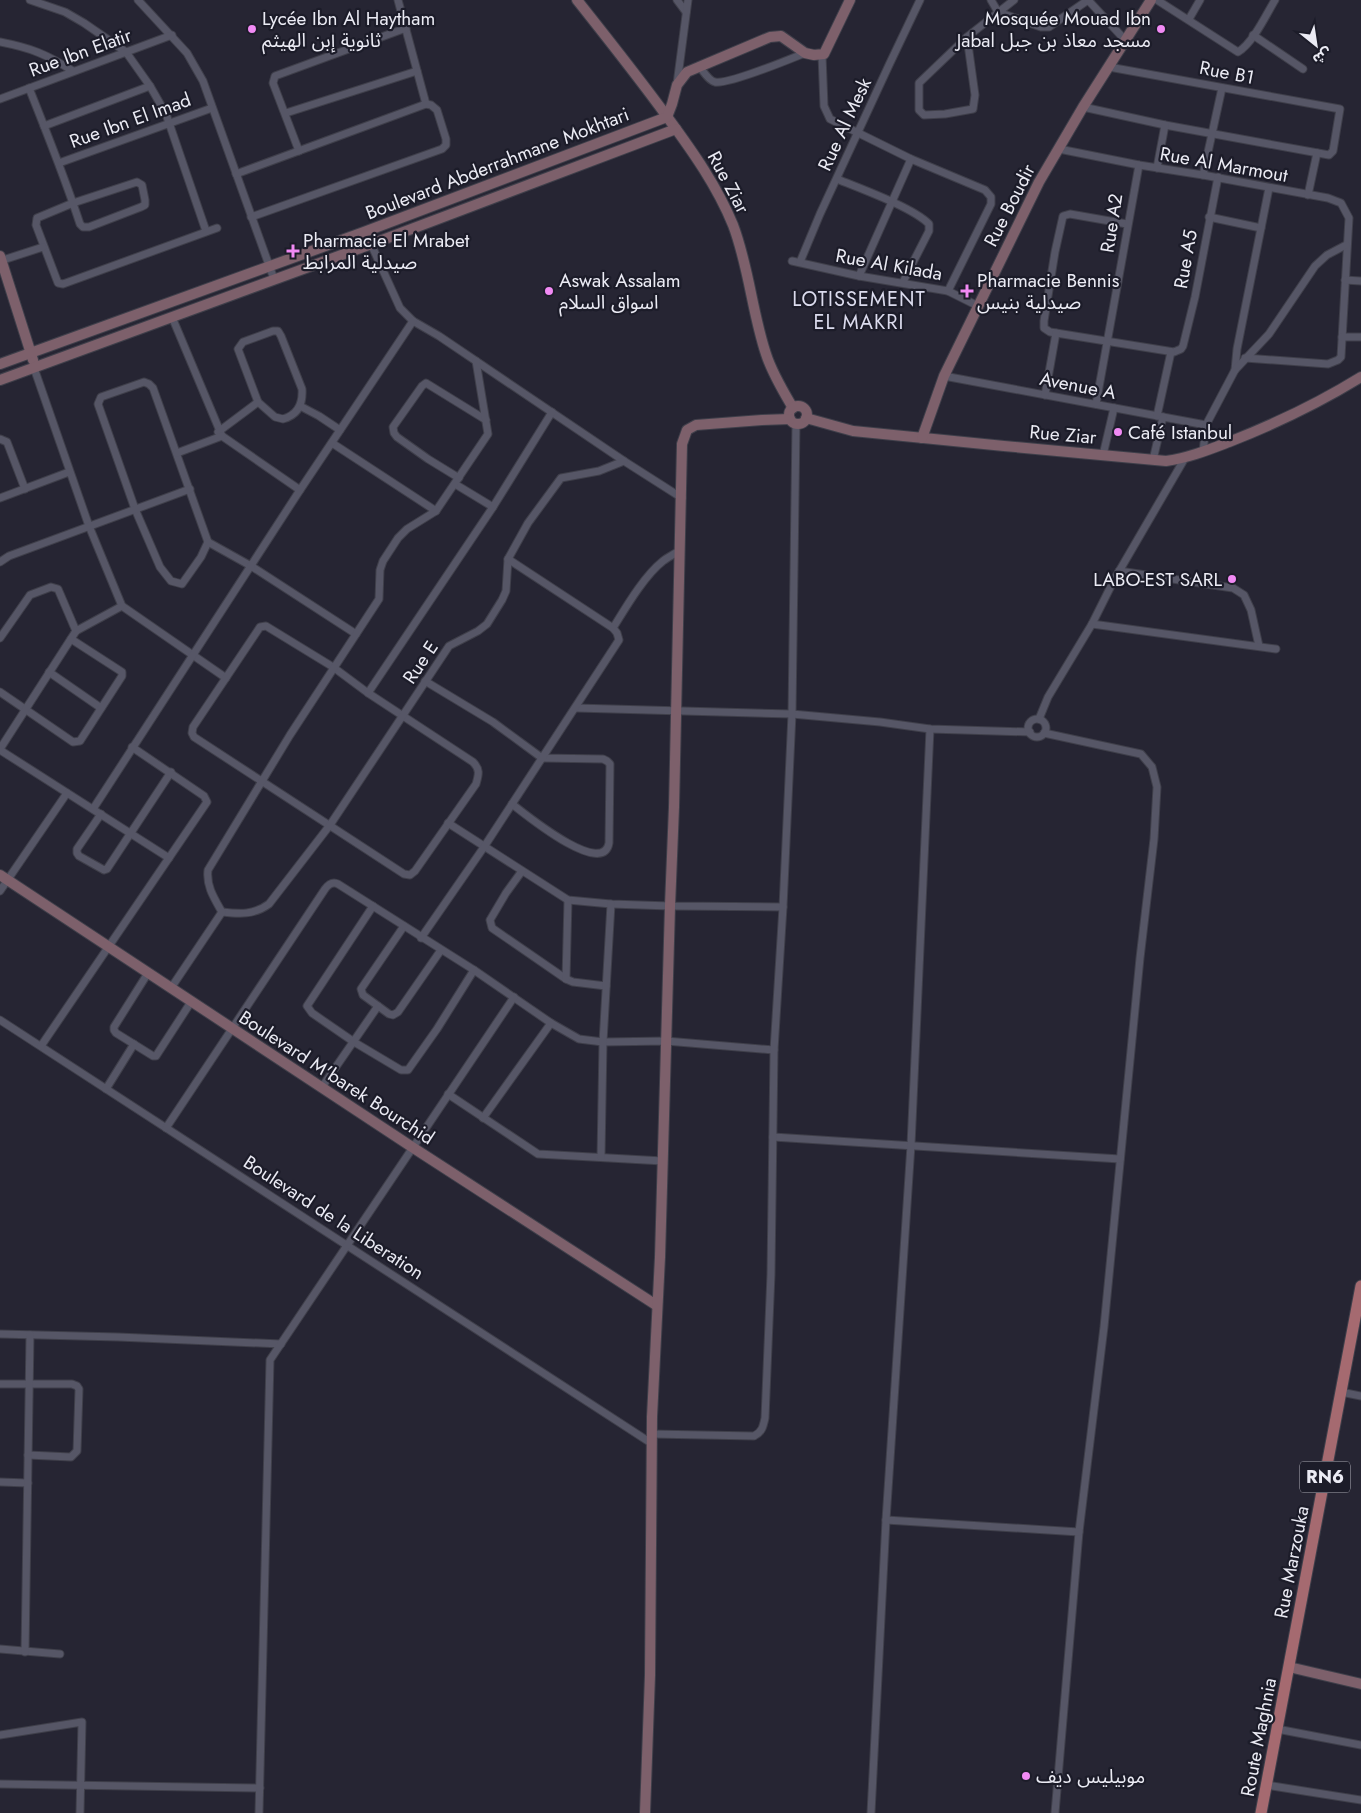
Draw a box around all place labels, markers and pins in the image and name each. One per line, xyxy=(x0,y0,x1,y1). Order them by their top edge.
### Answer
place label: Lycée Ibn Al Haytham ثانوية إبن الهيثم xyxy=(262,5,435,55)
place label: Mosquée Mouad Ibn Jabal مسجد معاذ بن جبل xyxy=(954,5,1151,54)
marker: Lycée Ibn Al Haytham ثانوية إبن الهيثم xyxy=(246,23,258,35)
marker: Mosquée Mouad Ibn Jabal مسجد معاذ بن جبل xyxy=(1155,23,1167,35)
place label: Pharmacie El Mrabet صيدلية المرابط xyxy=(303,227,470,276)
marker: Pharmacie El Mrabet صيدلية المرابط xyxy=(287,245,299,257)
place label: Aswak Assalam اسواق السلام xyxy=(559,267,681,317)
place label: Pharmacie Bennis صيدلية بنيس xyxy=(977,267,1120,316)
marker: Aswak Assalam اسواق السلام xyxy=(543,285,555,297)
marker: Pharmacie Bennis صيدلية بنيس xyxy=(961,285,973,297)
place label: Café Istanbul xyxy=(1128,419,1232,446)
marker: Café Istanbul xyxy=(1112,426,1124,438)
place label: LABO-EST SARL xyxy=(1093,566,1222,593)
marker: LABO-EST SARL xyxy=(1226,573,1238,585)
place label: موبيليس ديف xyxy=(1036,1763,1145,1790)
marker: موبيليس ديف xyxy=(1020,1770,1032,1782)

